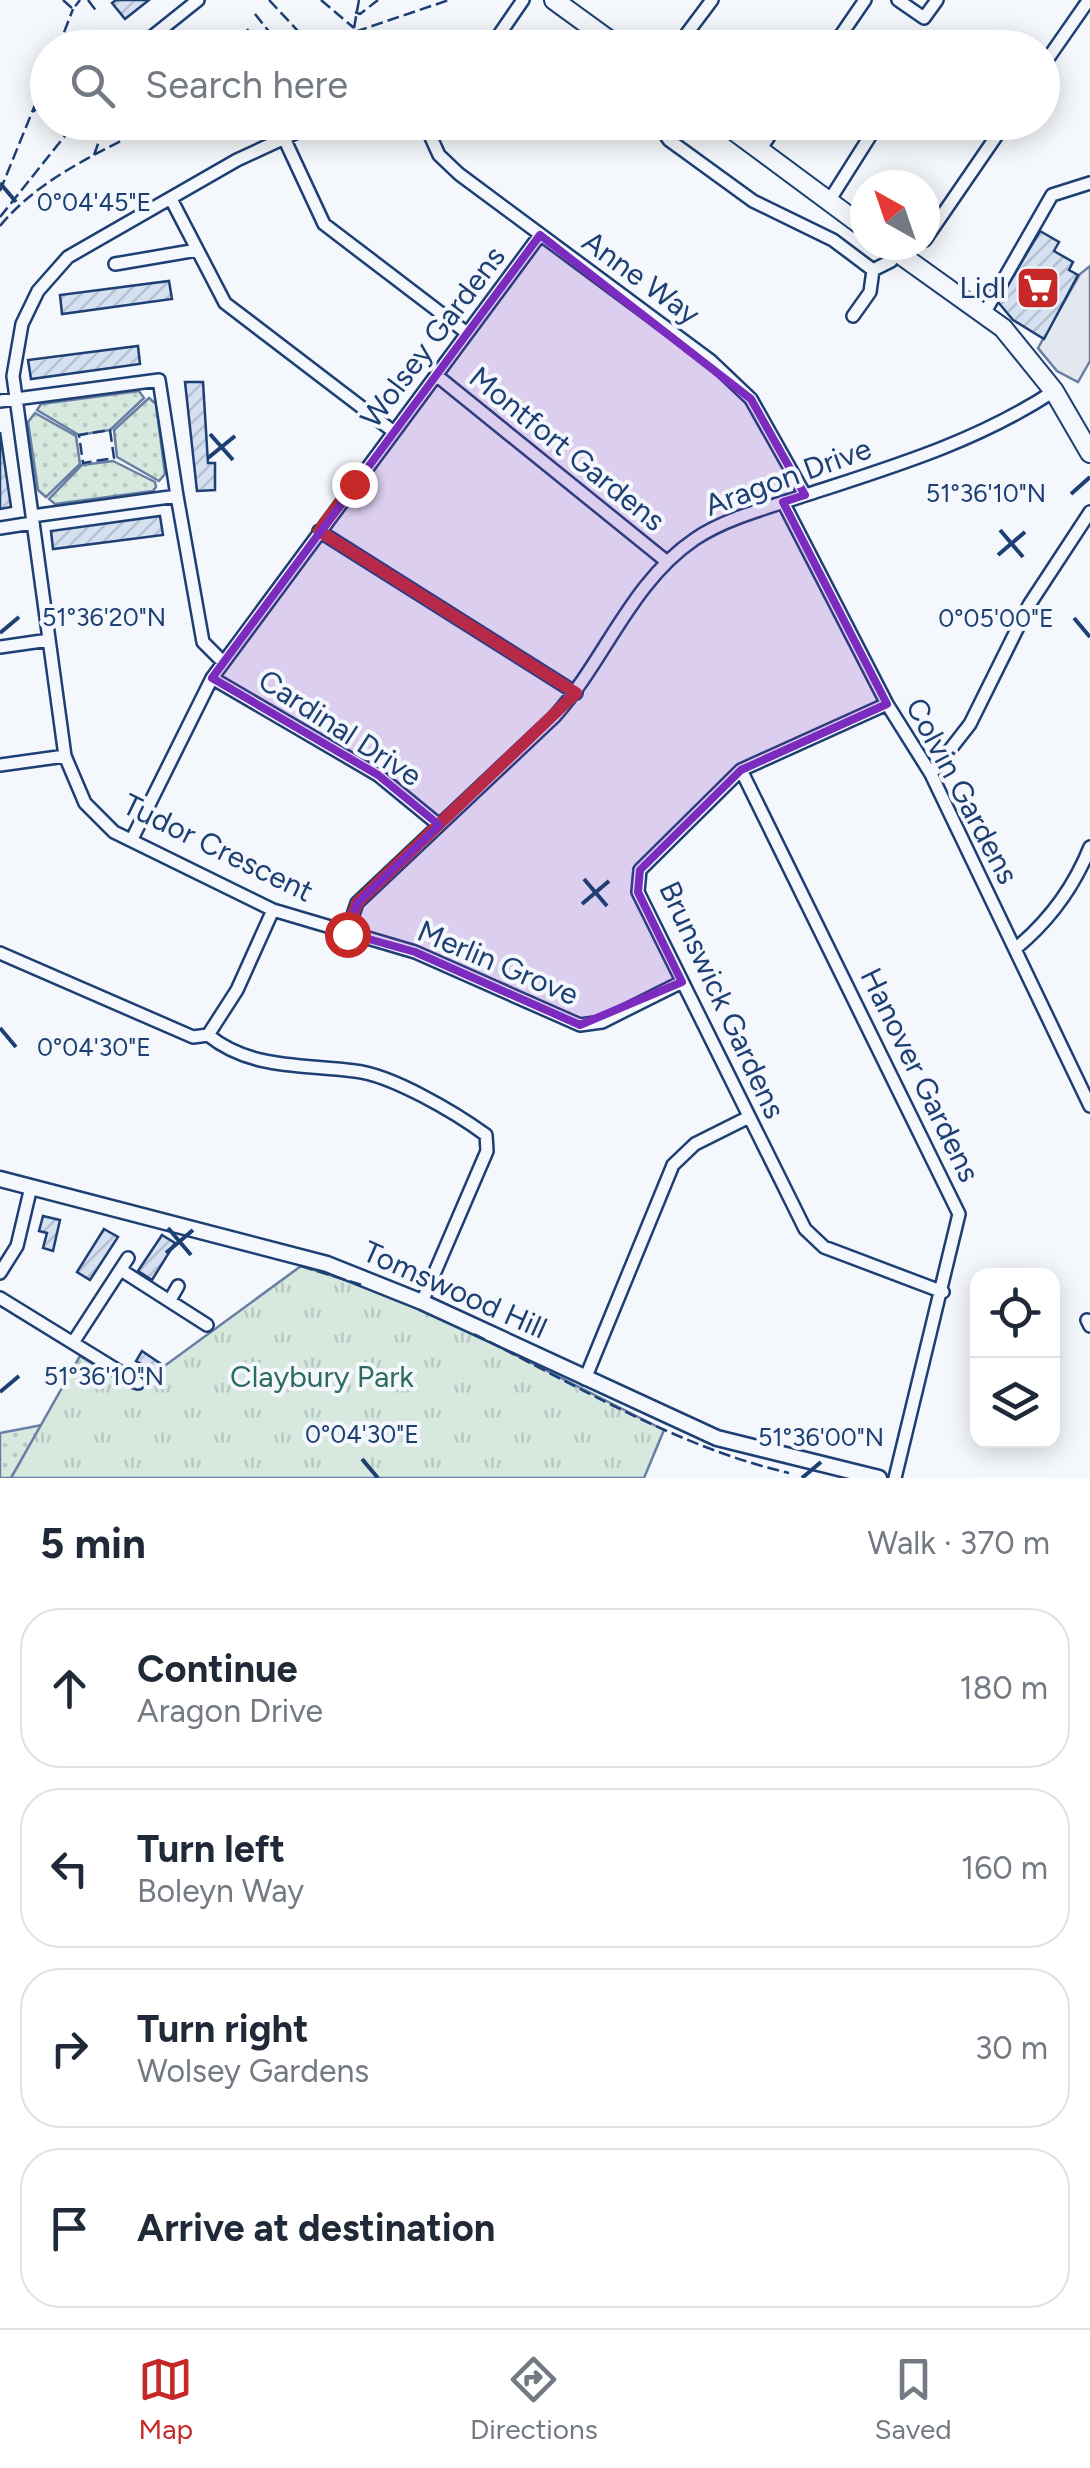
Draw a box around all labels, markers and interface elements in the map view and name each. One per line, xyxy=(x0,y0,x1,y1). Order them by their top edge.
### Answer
search box xyxy=(30,30,1060,140)
icon: search xyxy=(65,58,120,113)
text: Search here xyxy=(145,62,348,108)
north arrow xyxy=(850,170,940,260)
text: 0°04'45"E xyxy=(37,187,151,217)
street label: Anne Way xyxy=(575,223,707,333)
street label: Wolsey Gardens xyxy=(352,239,513,435)
supermarket icon: Lidl xyxy=(1015,265,1061,311)
place label: Lidl xyxy=(959,269,1006,306)
street label: Montfort Gardens xyxy=(462,358,673,539)
street label: Aragon Drive xyxy=(700,429,876,524)
route end xyxy=(332,462,378,508)
text: 51°36'10"N xyxy=(926,478,1046,508)
text: 51°36'20"N xyxy=(42,602,166,632)
text: 0°05'00"E xyxy=(938,603,1054,633)
street label: Cardinal Drive xyxy=(252,661,429,794)
street label: Colvin Gardens xyxy=(898,691,1027,890)
street label: Tudor Crescent xyxy=(117,785,319,910)
street label: Brunswick Gardens xyxy=(651,875,794,1124)
route start xyxy=(325,912,371,958)
street label: Merlin Grove xyxy=(412,912,584,1013)
street label: Hanover Gardens xyxy=(853,962,988,1188)
text: 0°04'30"E xyxy=(37,1032,151,1062)
street label: Tomswood Hill xyxy=(358,1233,553,1347)
map controls xyxy=(970,1268,1060,1448)
button: locate xyxy=(970,1268,1060,1358)
park label: Claybury Park xyxy=(230,1358,414,1395)
button: layers xyxy=(970,1358,1060,1448)
text: 51°36'10"N xyxy=(44,1361,164,1391)
text: 0°04'30"E xyxy=(305,1419,419,1449)
text: 51°36'00"N xyxy=(758,1422,884,1452)
text: 5 min xyxy=(40,1518,146,1569)
text: Walk · 370 m xyxy=(868,1524,1050,1562)
text: Continue xyxy=(137,1646,298,1692)
icon: ahead xyxy=(42,1661,97,1716)
text: 180 m xyxy=(959,1669,1048,1707)
text: Aragon Drive xyxy=(137,1692,323,1730)
text: Turn left xyxy=(137,1826,285,1872)
icon: left xyxy=(42,1841,97,1896)
text: 160 m xyxy=(961,1849,1048,1887)
text: Boleyn Way xyxy=(137,1872,304,1910)
text: Turn right xyxy=(137,2006,309,2052)
icon: right xyxy=(42,2021,97,2076)
text: 30 m xyxy=(975,2029,1048,2067)
text: Wolsey Gardens xyxy=(137,2052,369,2090)
icon: arrive xyxy=(42,2201,97,2256)
text: Arrive at destination xyxy=(137,2205,495,2251)
tab: Map xyxy=(138,2352,193,2446)
tab: Directions xyxy=(470,2352,598,2446)
tab: Saved xyxy=(874,2352,952,2446)

